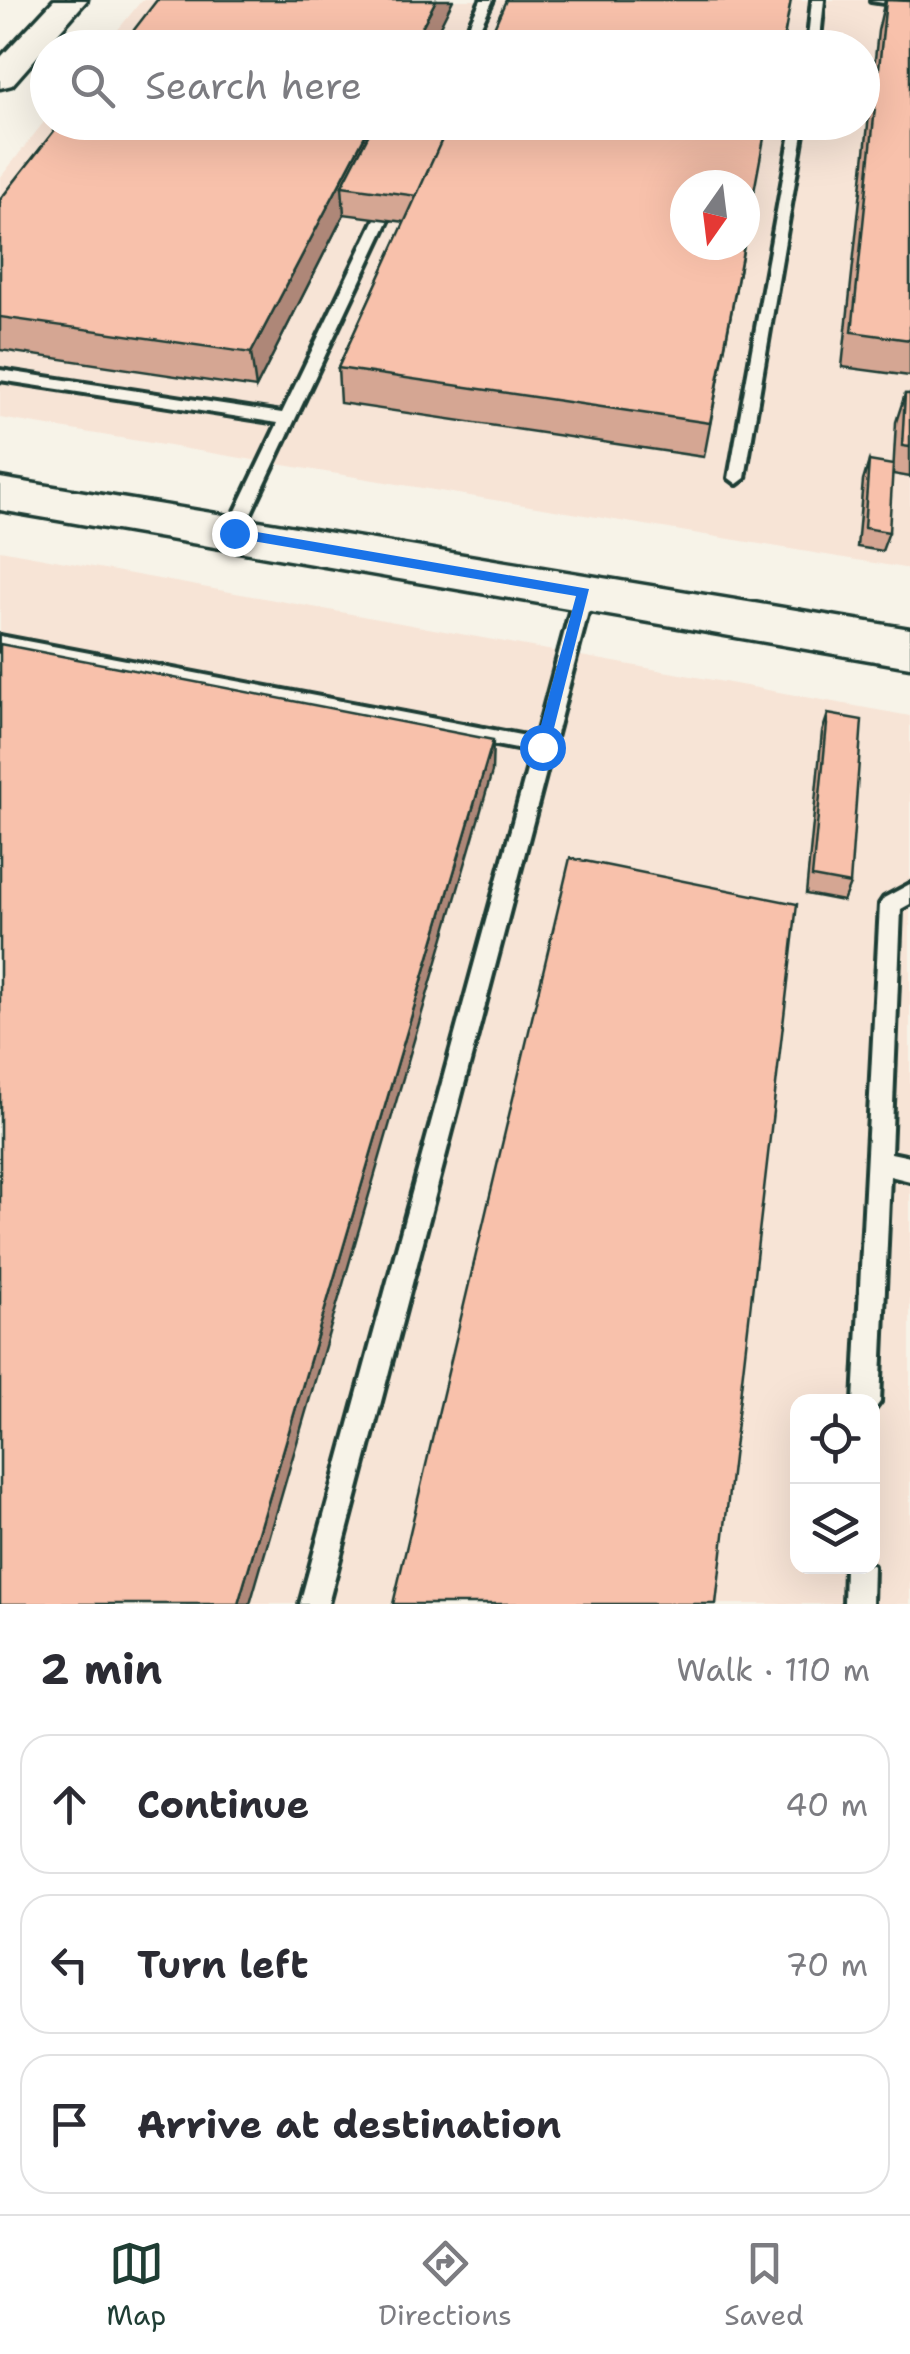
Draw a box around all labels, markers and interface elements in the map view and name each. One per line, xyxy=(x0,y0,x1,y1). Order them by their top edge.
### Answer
search box xyxy=(30,30,880,140)
icon: search xyxy=(65,58,120,113)
text: Search here xyxy=(145,60,362,111)
north arrow xyxy=(670,170,760,260)
route end xyxy=(212,511,258,557)
route start xyxy=(520,725,566,771)
map controls xyxy=(790,1394,880,1574)
button: locate xyxy=(790,1394,880,1484)
button: layers xyxy=(790,1484,880,1574)
text: 2 min xyxy=(40,1641,162,1697)
text: Walk · 110 m xyxy=(676,1648,870,1691)
icon: ahead xyxy=(42,1777,97,1832)
text: Continue xyxy=(137,1779,309,1830)
text: 40 m xyxy=(785,1783,868,1826)
icon: left xyxy=(42,1937,97,1992)
text: Turn left xyxy=(137,1939,309,1990)
text: 70 m xyxy=(785,1943,868,1986)
icon: arrive xyxy=(42,2097,97,2152)
text: Arrive at destination xyxy=(137,2099,561,2150)
tab: Map xyxy=(106,2236,166,2334)
tab: Directions xyxy=(379,2236,512,2334)
tab: Saved xyxy=(724,2236,804,2334)

